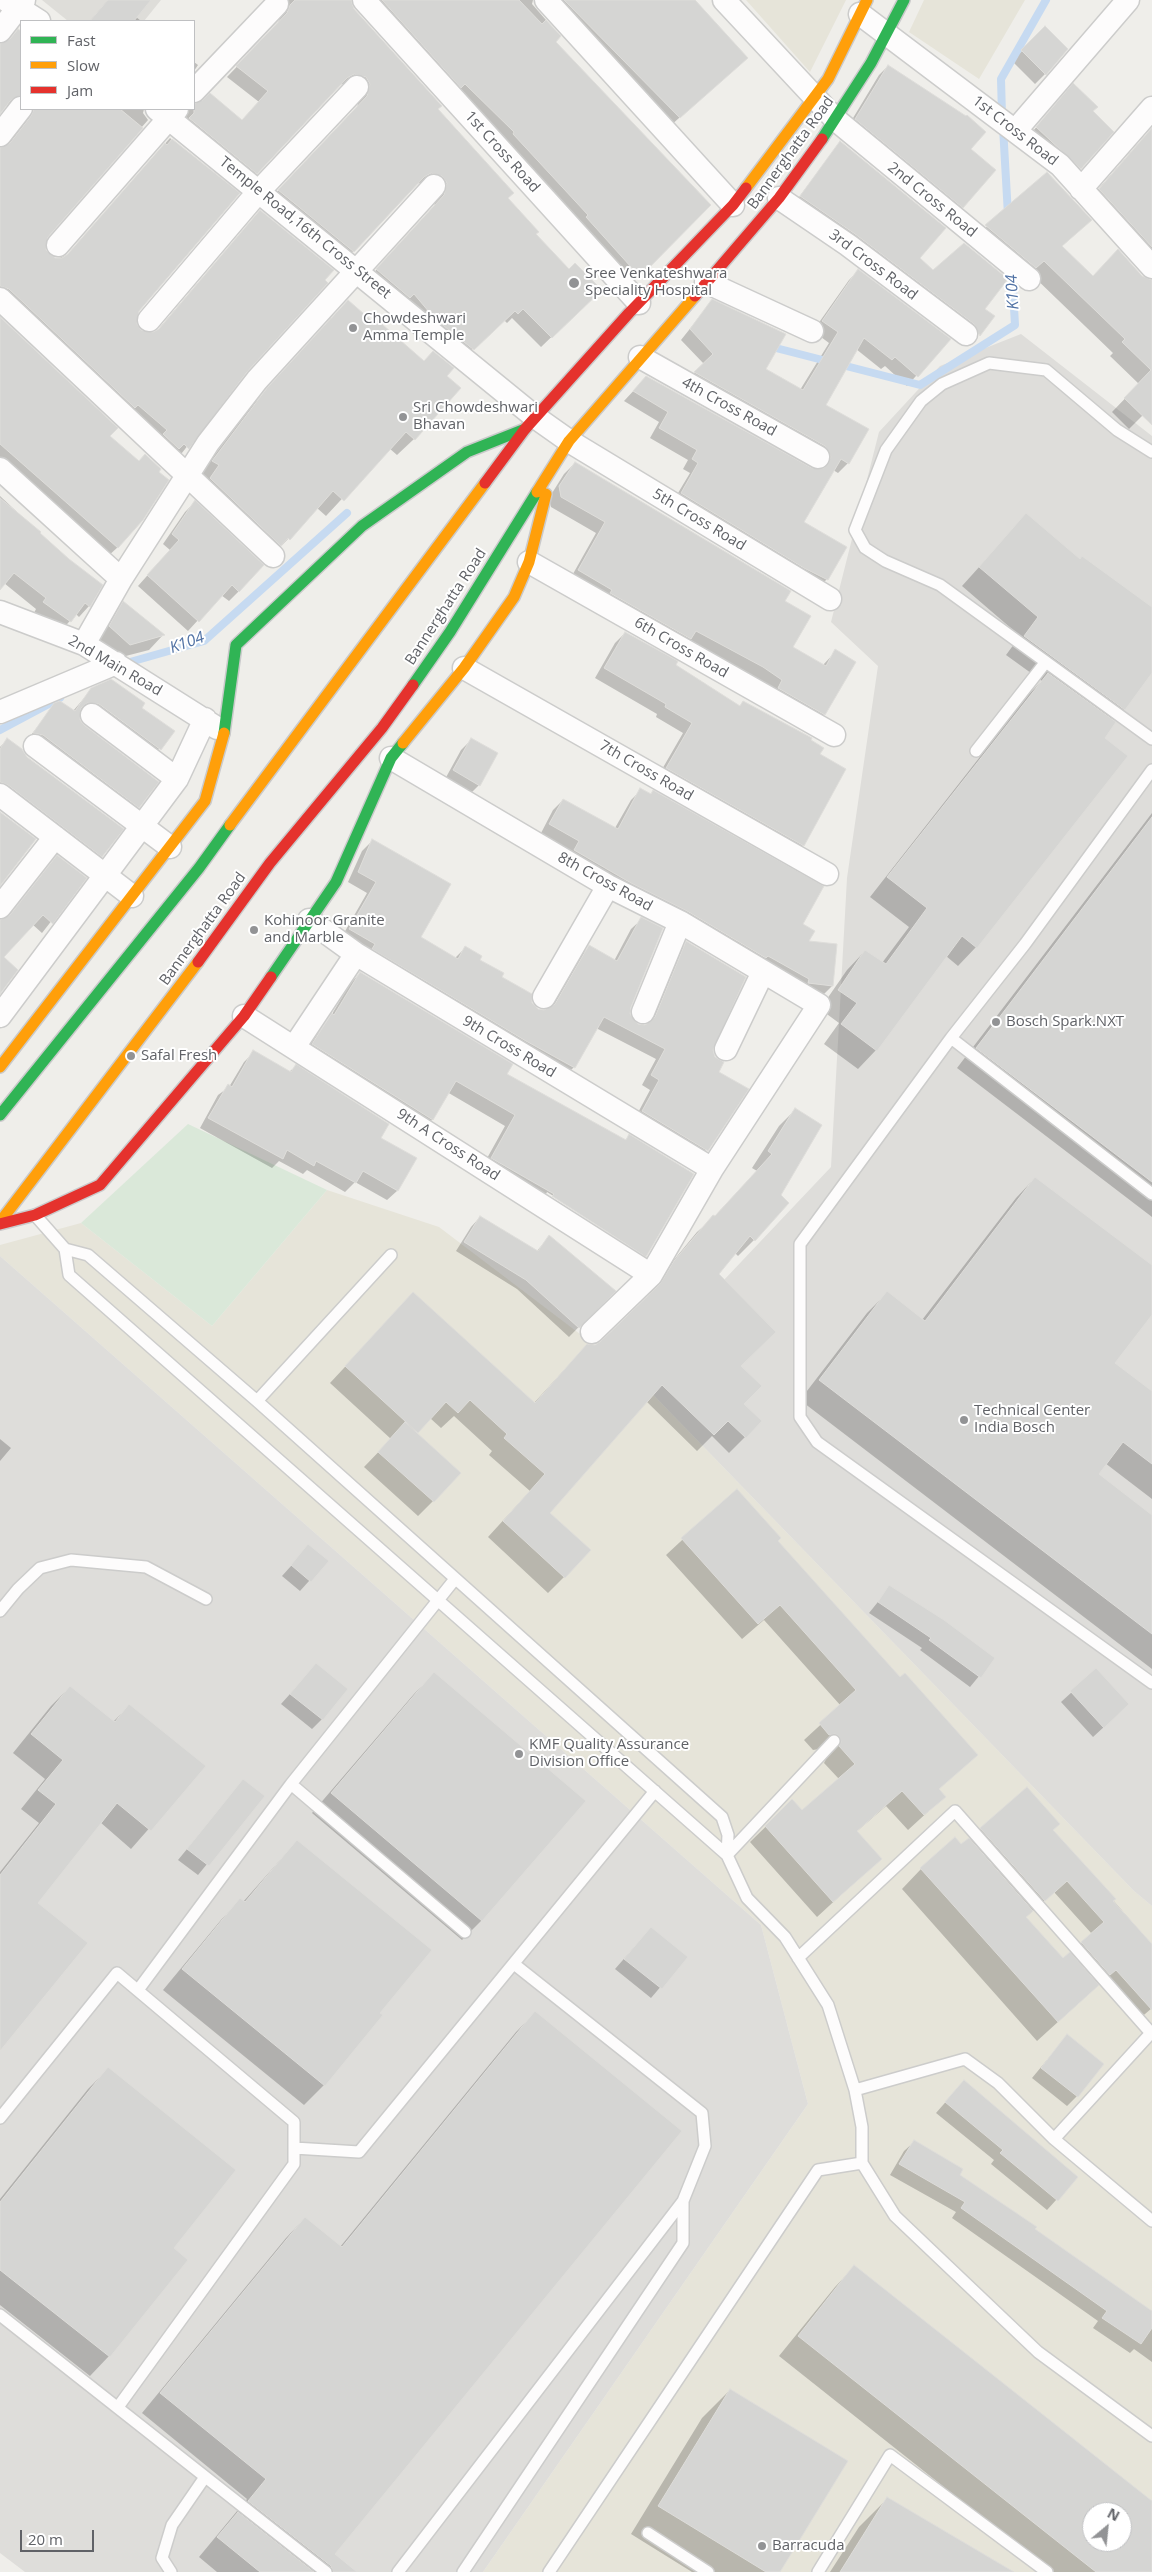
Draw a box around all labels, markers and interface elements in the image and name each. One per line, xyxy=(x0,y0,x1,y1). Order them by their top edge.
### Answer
legend xyxy=(20,20,195,110)
text: Fast xyxy=(67,30,96,50)
text: Slow xyxy=(67,55,100,75)
text: Jam xyxy=(67,80,93,100)
street label: 1st Cross Road xyxy=(969,92,1061,170)
street label: Bannerghatta Road xyxy=(744,93,838,213)
street label: 1st Cross Road xyxy=(461,107,543,197)
street label: Temple Road,16th Cross Street xyxy=(215,153,395,303)
street label: 2nd Cross Road xyxy=(884,159,980,241)
street label: 3rd Cross Road xyxy=(825,226,921,304)
place label: Sree Venkateshwara Speciality Hospital xyxy=(585,265,727,300)
water label: K104 xyxy=(1002,274,1024,310)
marker: Sree Venkateshwara Speciality Hospital xyxy=(567,276,581,290)
place label: Chowdeshwari Amma Temple xyxy=(363,310,466,345)
marker: Chowdeshwari Amma Temple xyxy=(347,322,359,334)
street label: 4th Cross Road xyxy=(678,374,780,440)
place label: Sri Chowdeshwari Bhavan xyxy=(413,399,538,434)
marker: Sri Chowdeshwari Bhavan xyxy=(397,411,409,423)
street label: 5th Cross Road xyxy=(649,485,749,555)
street label: Bannerghatta Road xyxy=(402,545,490,669)
street label: 6th Cross Road xyxy=(631,614,731,682)
water label: K104 xyxy=(167,628,207,658)
street label: 2nd Main Road xyxy=(65,632,165,700)
street label: 7th Cross Road xyxy=(596,737,696,805)
street label: 8th Cross Road xyxy=(554,849,656,915)
street label: Bannerghatta Road xyxy=(156,869,250,989)
place label: Kohinoor Granite and Marble xyxy=(264,912,385,947)
marker: Kohinoor Granite and Marble xyxy=(248,924,260,936)
street label: 9th Cross Road xyxy=(459,1012,559,1082)
place label: Bosch Spark.NXT xyxy=(1006,1013,1124,1031)
marker: Bosch Spark.NXT xyxy=(990,1016,1002,1028)
place label: Safal Fresh xyxy=(141,1047,217,1065)
marker: Safal Fresh xyxy=(125,1050,137,1062)
street label: 9th A Cross Road xyxy=(393,1105,503,1185)
place label: Technical Center India Bosch xyxy=(974,1402,1090,1437)
marker: Technical Center India Bosch xyxy=(958,1414,970,1426)
place label: KMF Quality Assurance Division Office xyxy=(529,1736,689,1771)
marker: KMF Quality Assurance Division Office xyxy=(513,1748,525,1760)
north arrow xyxy=(1082,2502,1132,2552)
text: N xyxy=(1104,2503,1123,2525)
scale bar xyxy=(22,2520,96,2552)
text: 20 m xyxy=(28,2529,63,2549)
place label: Barracuda xyxy=(772,2537,845,2555)
marker: Barracuda xyxy=(756,2540,768,2552)

